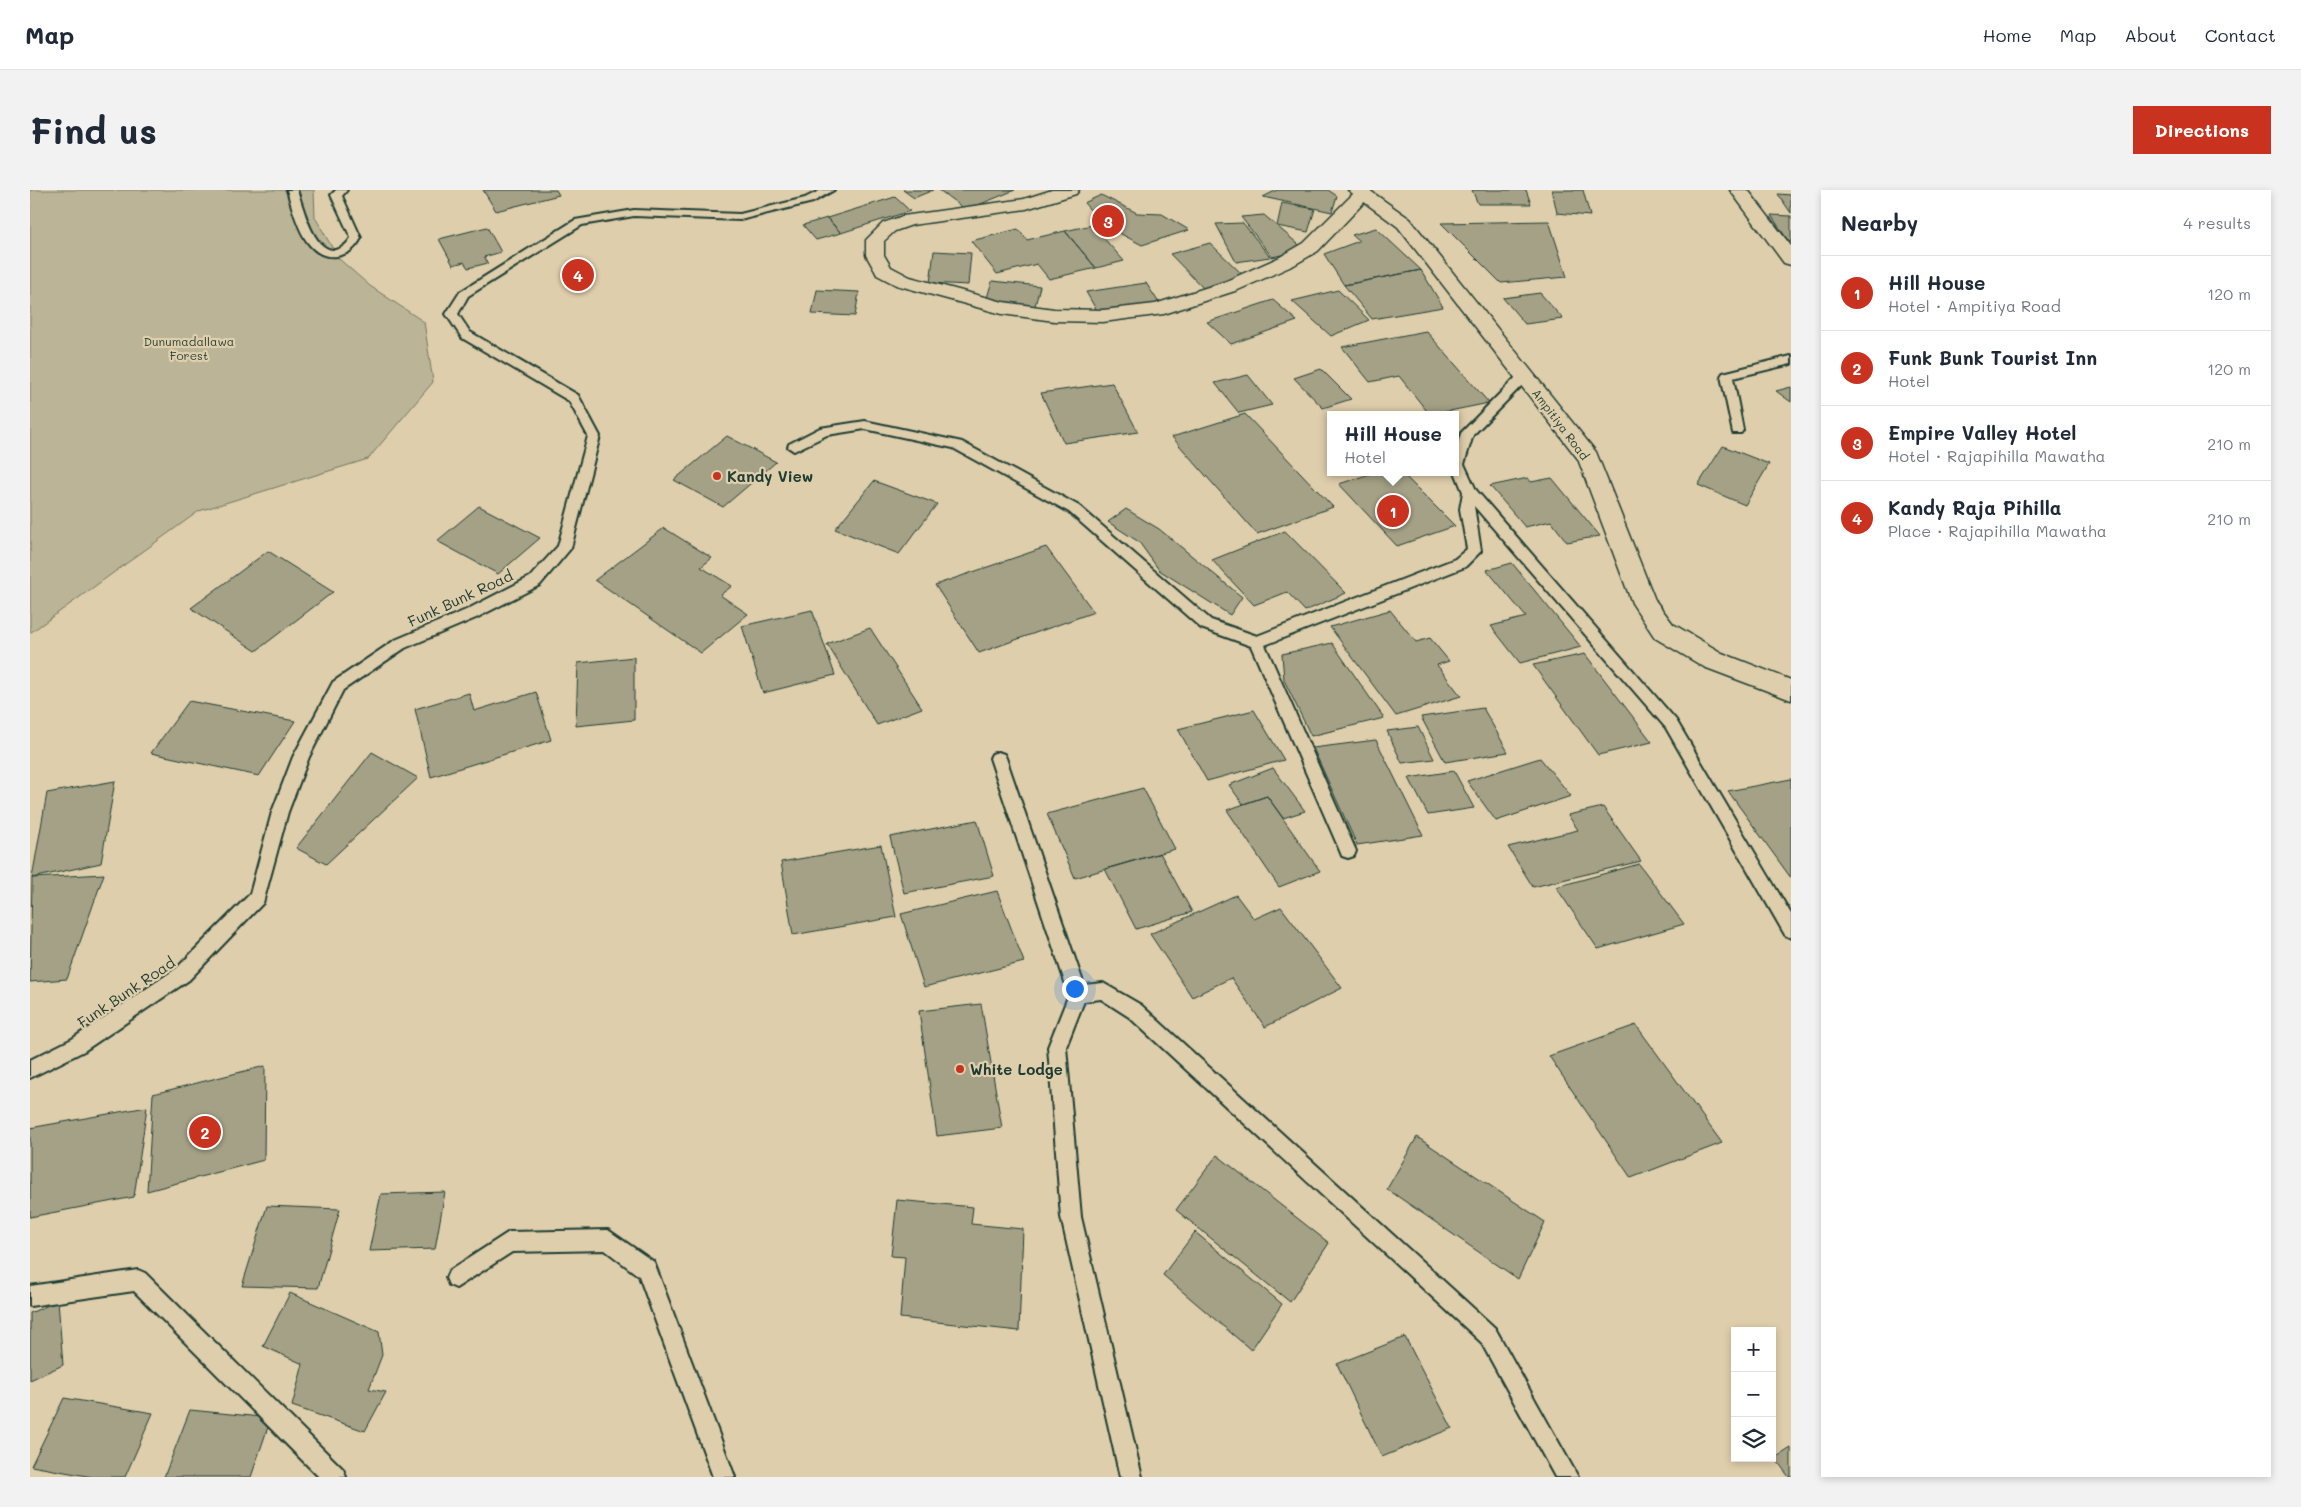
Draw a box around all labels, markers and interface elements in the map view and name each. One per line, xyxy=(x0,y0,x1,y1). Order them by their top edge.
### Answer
text: Map xyxy=(25,19,74,50)
text: Home xyxy=(1983,23,2032,47)
text: Map xyxy=(2060,23,2096,47)
text: About xyxy=(2124,23,2177,47)
text: Contact xyxy=(2205,23,2276,47)
button: Directions xyxy=(2133,106,2271,154)
text: Find us xyxy=(30,107,157,153)
pin: 3 xyxy=(1092,202,1124,240)
text: Nearby xyxy=(1841,209,1918,236)
text: 4 results xyxy=(2183,212,2251,233)
pin: 4 xyxy=(562,256,594,294)
text: Hill House xyxy=(1888,270,1985,295)
text: 1 xyxy=(1853,283,1861,304)
text: 120 m xyxy=(2207,283,2251,304)
text: Hotel · Ampitiya Road xyxy=(1888,295,2061,316)
park label: Dunumadallawa Forest xyxy=(144,333,234,363)
text: Funk Bunk Tourist Inn xyxy=(1888,345,2097,370)
text: 2 xyxy=(1853,358,1861,379)
text: 120 m xyxy=(2207,358,2251,379)
text: Hotel xyxy=(1888,370,1930,391)
street label: Ampitiya Road xyxy=(1529,385,1593,463)
popup xyxy=(1327,411,1459,476)
text: Empire Valley Hotel xyxy=(1888,420,2076,445)
text: Hill House xyxy=(1344,421,1442,446)
text: 3 xyxy=(1852,433,1862,454)
text: 210 m xyxy=(2207,433,2251,454)
text: Hotel · Rajapihilla Mawatha xyxy=(1888,445,2106,466)
text: Hotel xyxy=(1344,446,1386,467)
place label: Kandy View xyxy=(727,466,813,486)
marker: Kandy View xyxy=(711,470,723,482)
pin: 1 xyxy=(1377,492,1409,530)
text: Kandy Raja Pihilla xyxy=(1888,495,2061,520)
text: 4 xyxy=(1852,508,1862,529)
text: 210 m xyxy=(2207,508,2251,529)
text: Place · Rajapihilla Mawatha xyxy=(1888,520,2107,541)
street label: Funk Bunk Road xyxy=(404,565,516,631)
street label: Funk Bunk Road xyxy=(73,952,179,1032)
your location xyxy=(1062,976,1088,1002)
place label: White Lodge xyxy=(970,1059,1063,1079)
marker: White Lodge xyxy=(954,1063,966,1075)
pin: 2 xyxy=(189,1113,221,1151)
map controls xyxy=(1731,1327,1776,1462)
button: + xyxy=(1731,1327,1776,1372)
button: − xyxy=(1731,1372,1776,1417)
button: layers xyxy=(1731,1417,1776,1462)

